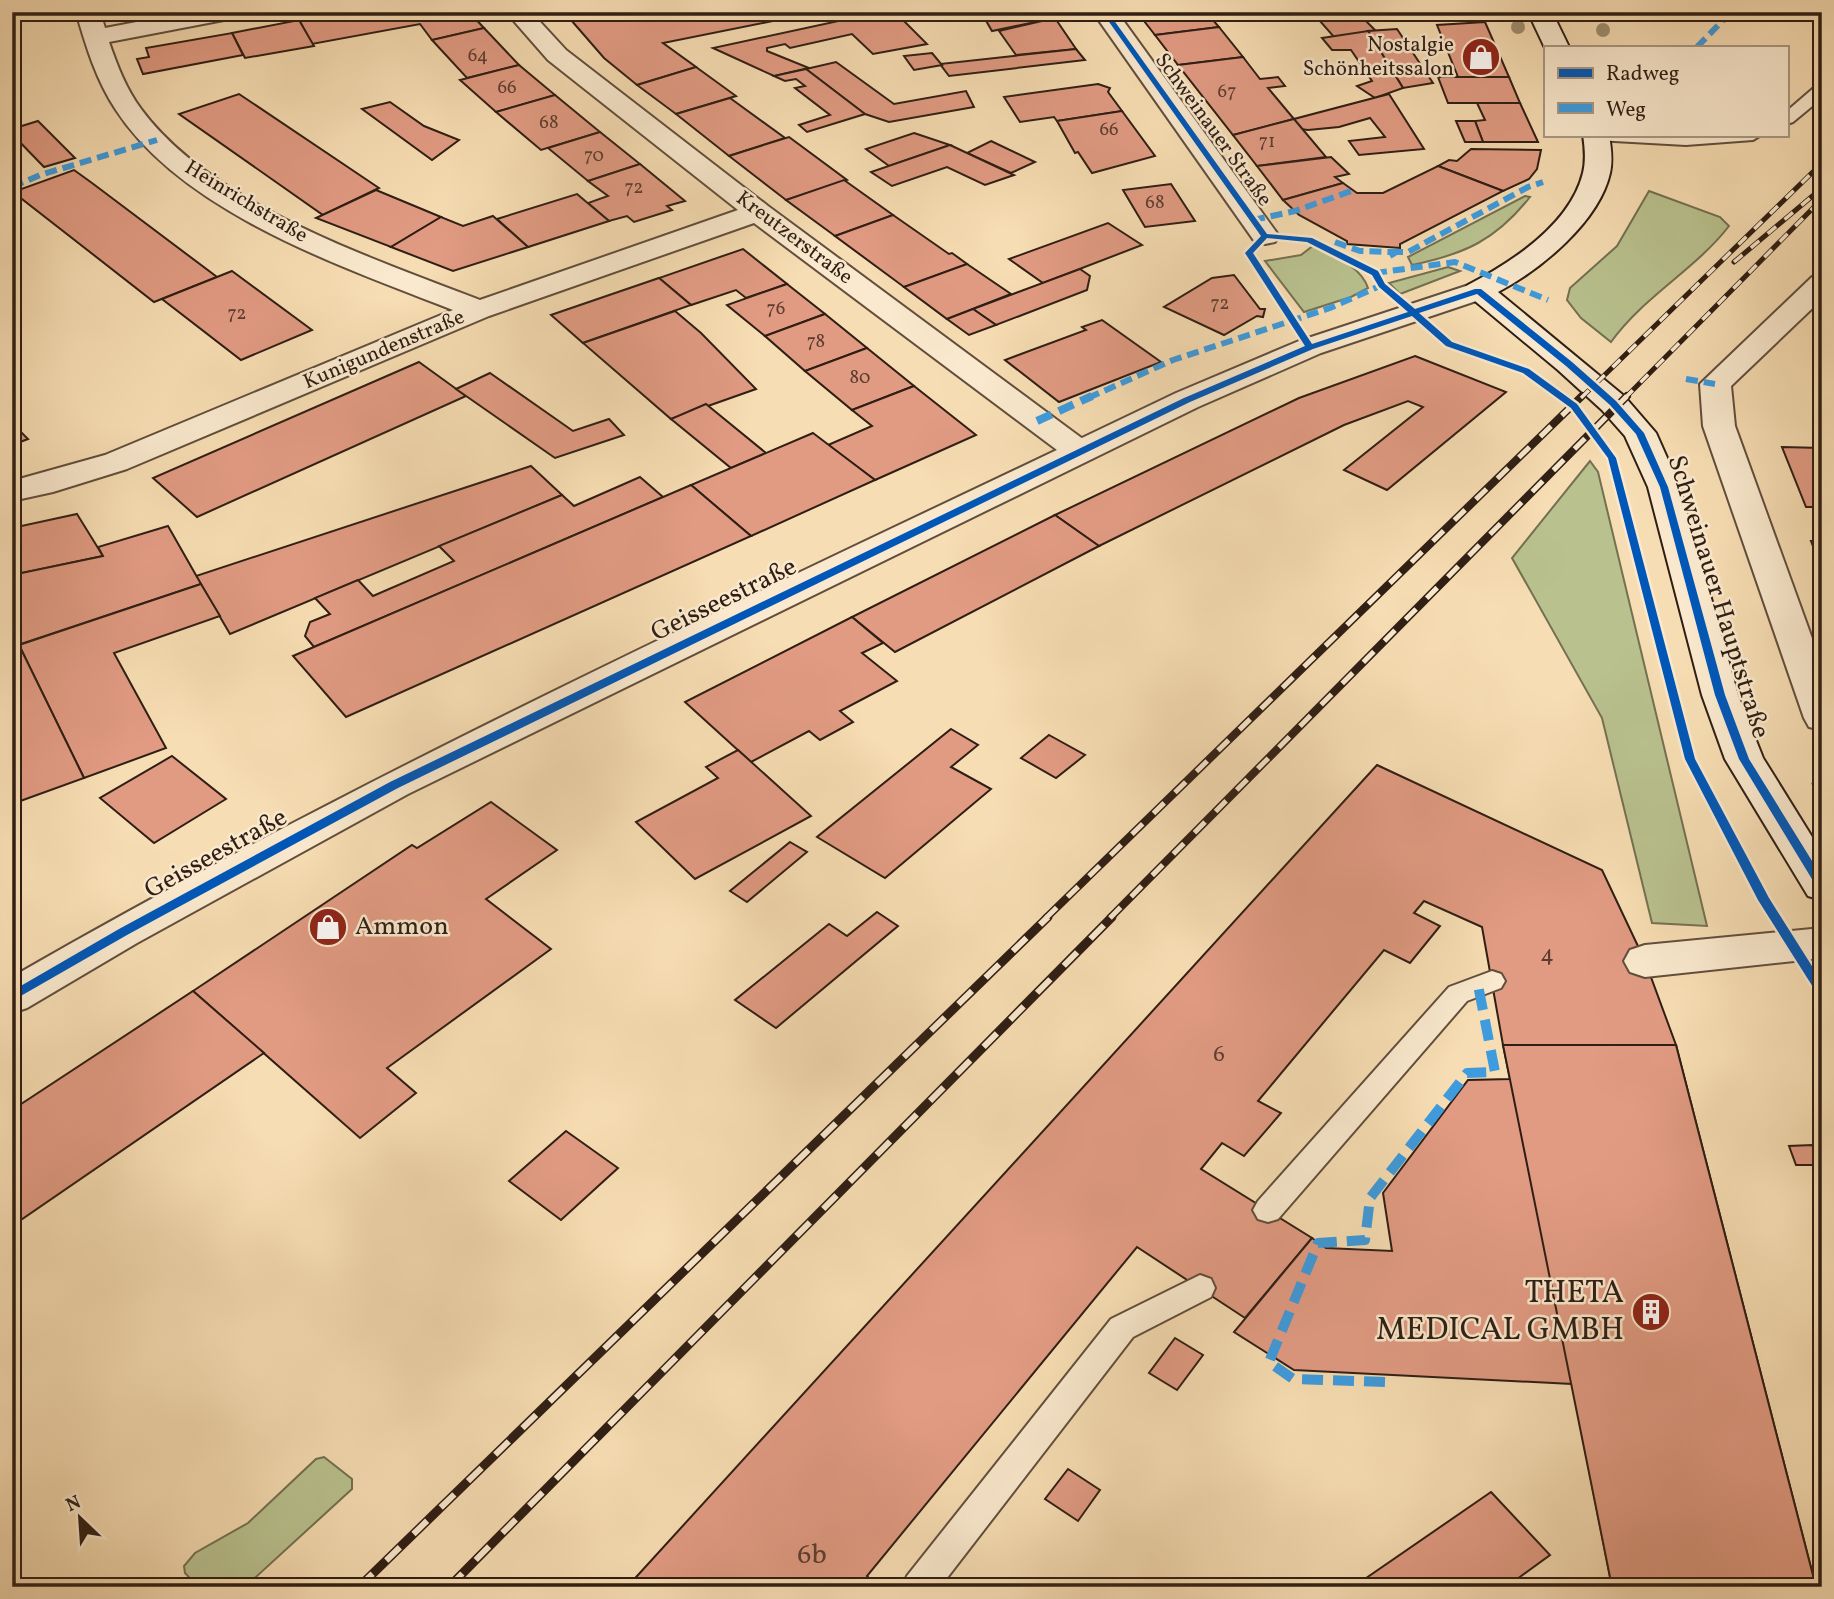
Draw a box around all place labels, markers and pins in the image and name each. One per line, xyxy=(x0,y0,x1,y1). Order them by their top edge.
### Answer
place label: Nostalgie Schönheitssalon xyxy=(1303,31,1454,84)
shop icon: Nostalgie Schönheitssalon xyxy=(1460,36,1502,78)
shop icon: Ammon xyxy=(307,906,349,948)
place label: Ammon xyxy=(355,909,449,945)
place label: THETA MEDICAL GMBH xyxy=(1376,1272,1624,1353)
building icon: THETA MEDICAL GMBH xyxy=(1630,1291,1672,1333)

